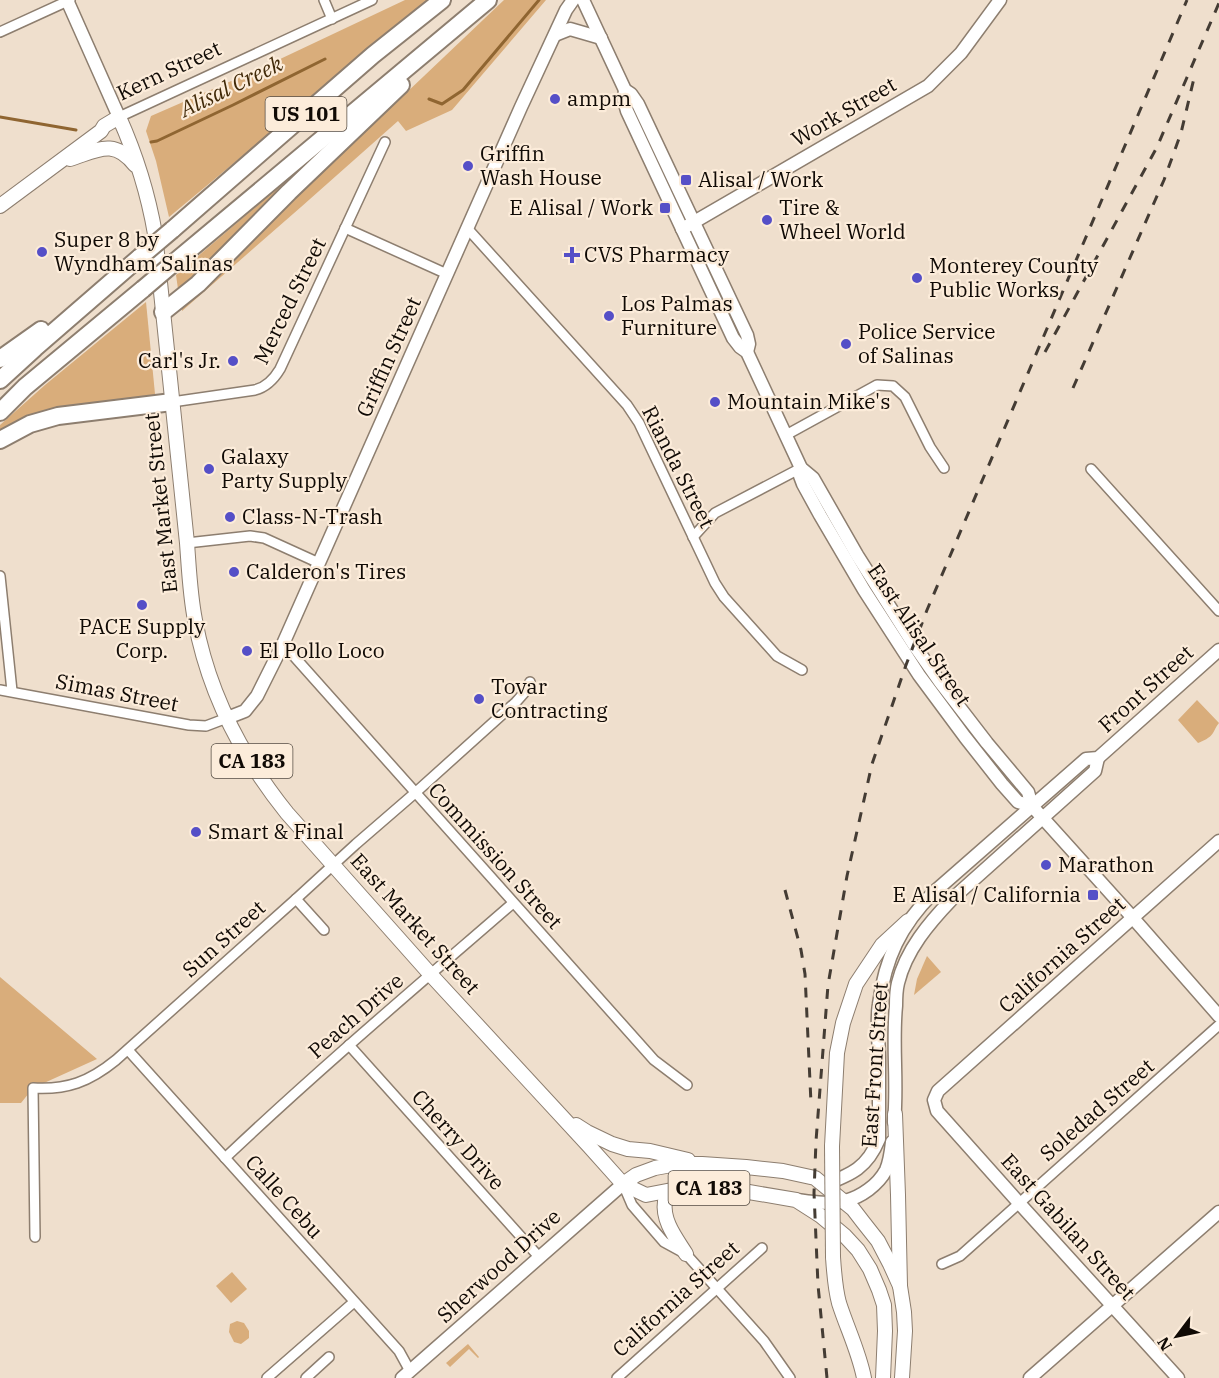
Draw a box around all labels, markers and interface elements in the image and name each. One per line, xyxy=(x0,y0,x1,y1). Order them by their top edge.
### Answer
street label: Kern Street xyxy=(112,34,225,106)
water label: Alisal Creek xyxy=(173,48,287,124)
street label: Work Street xyxy=(786,70,901,152)
place label: ampm xyxy=(567,84,631,112)
marker: ampm xyxy=(548,92,562,106)
road number: US 101 xyxy=(266,97,346,131)
place label: Griffin Wash House xyxy=(480,139,602,191)
marker: Griffin Wash House xyxy=(461,159,475,173)
place label: Alisal / Work xyxy=(698,165,824,193)
marker: Alisal / Work xyxy=(679,173,693,187)
place label: E Alisal / Work xyxy=(509,193,654,221)
place label: Tire & Wheel World xyxy=(779,193,906,245)
marker: E Alisal / Work xyxy=(658,201,672,215)
marker: Tire & Wheel World xyxy=(760,213,774,227)
place label: Super 8 by Wyndham Salinas xyxy=(54,225,233,277)
street label: Merced Street xyxy=(246,233,332,369)
place label: CVS Pharmacy xyxy=(584,240,730,268)
marker: Super 8 by Wyndham Salinas xyxy=(35,245,49,259)
marker: CVS Pharmacy xyxy=(565,248,579,262)
place label: Monterey County Public Works xyxy=(929,251,1099,303)
marker: Monterey County Public Works xyxy=(910,271,924,285)
place label: Los Palmas Furniture xyxy=(621,289,733,341)
street label: Griffin Street xyxy=(349,292,427,421)
marker: Los Palmas Furniture xyxy=(602,309,616,323)
place label: Police Service of Salinas xyxy=(858,317,995,369)
marker: Police Service of Salinas xyxy=(839,337,853,351)
place label: Carl's Jr. xyxy=(138,346,221,374)
marker: Carl's Jr. xyxy=(226,354,240,368)
place label: Mountain Mike's xyxy=(727,387,890,415)
marker: Mountain Mike's xyxy=(708,395,722,409)
street label: Rianda Street xyxy=(636,401,722,532)
street label: East Market Street xyxy=(137,412,183,595)
place label: Galaxy Party Supply xyxy=(221,442,348,494)
marker: Galaxy Party Supply xyxy=(202,462,216,476)
place label: Class-N-Trash xyxy=(242,502,383,530)
marker: Class-N-Trash xyxy=(223,510,237,524)
place label: Calderon's Tires xyxy=(246,557,406,585)
street label: East Alisal Street xyxy=(862,558,978,711)
marker: Calderon's Tires xyxy=(227,565,241,579)
marker: PACE Supply Corp. xyxy=(135,598,149,612)
place label: PACE Supply Corp. xyxy=(79,612,206,664)
place label: El Pollo Loco xyxy=(259,636,385,664)
street label: Front Street xyxy=(1092,638,1199,738)
marker: El Pollo Loco xyxy=(240,644,254,658)
street label: Simas Street xyxy=(53,666,181,718)
place label: Tovar Contracting xyxy=(491,672,608,724)
marker: Tovar Contracting xyxy=(472,692,486,706)
road number: CA 183 xyxy=(212,744,292,778)
street label: Commission Street xyxy=(422,776,569,935)
place label: Smart & Final xyxy=(208,817,344,845)
marker: Smart & Final xyxy=(189,825,203,839)
street label: East Market Street xyxy=(345,847,487,1000)
place label: Marathon xyxy=(1058,850,1154,878)
marker: Marathon xyxy=(1039,858,1053,872)
place label: E Alisal / California xyxy=(893,880,1081,908)
marker: E Alisal / California xyxy=(1086,888,1100,902)
street label: California Street xyxy=(992,890,1131,1019)
street label: Sun Street xyxy=(176,894,271,983)
street label: Peach Drive xyxy=(302,966,409,1064)
street label: East Front Street xyxy=(854,981,894,1149)
street label: Soledad Street xyxy=(1033,1052,1159,1167)
street label: Cherry Drive xyxy=(406,1083,511,1196)
street label: East Gabilan Street xyxy=(995,1147,1142,1306)
street label: Calle Cebu xyxy=(240,1148,330,1244)
road number: CA 183 xyxy=(668,1171,750,1205)
street label: Sherwood Drive xyxy=(430,1202,566,1328)
street label: California Street xyxy=(606,1234,745,1363)
north arrow xyxy=(1147,1306,1207,1366)
text: N xyxy=(1152,1333,1176,1355)

